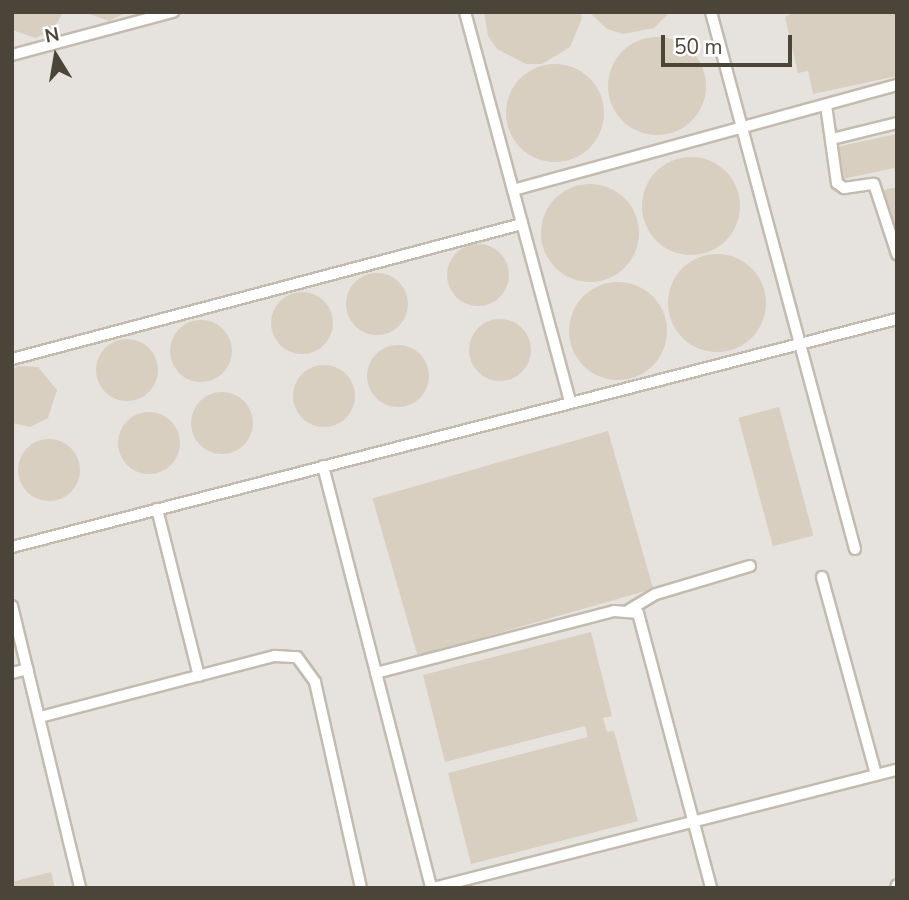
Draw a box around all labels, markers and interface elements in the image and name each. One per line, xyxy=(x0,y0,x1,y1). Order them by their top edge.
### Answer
north arrow xyxy=(21,21,91,91)
text: N xyxy=(43,21,61,50)
scale bar xyxy=(664,21,795,65)
text: 50 m xyxy=(674,33,723,61)

